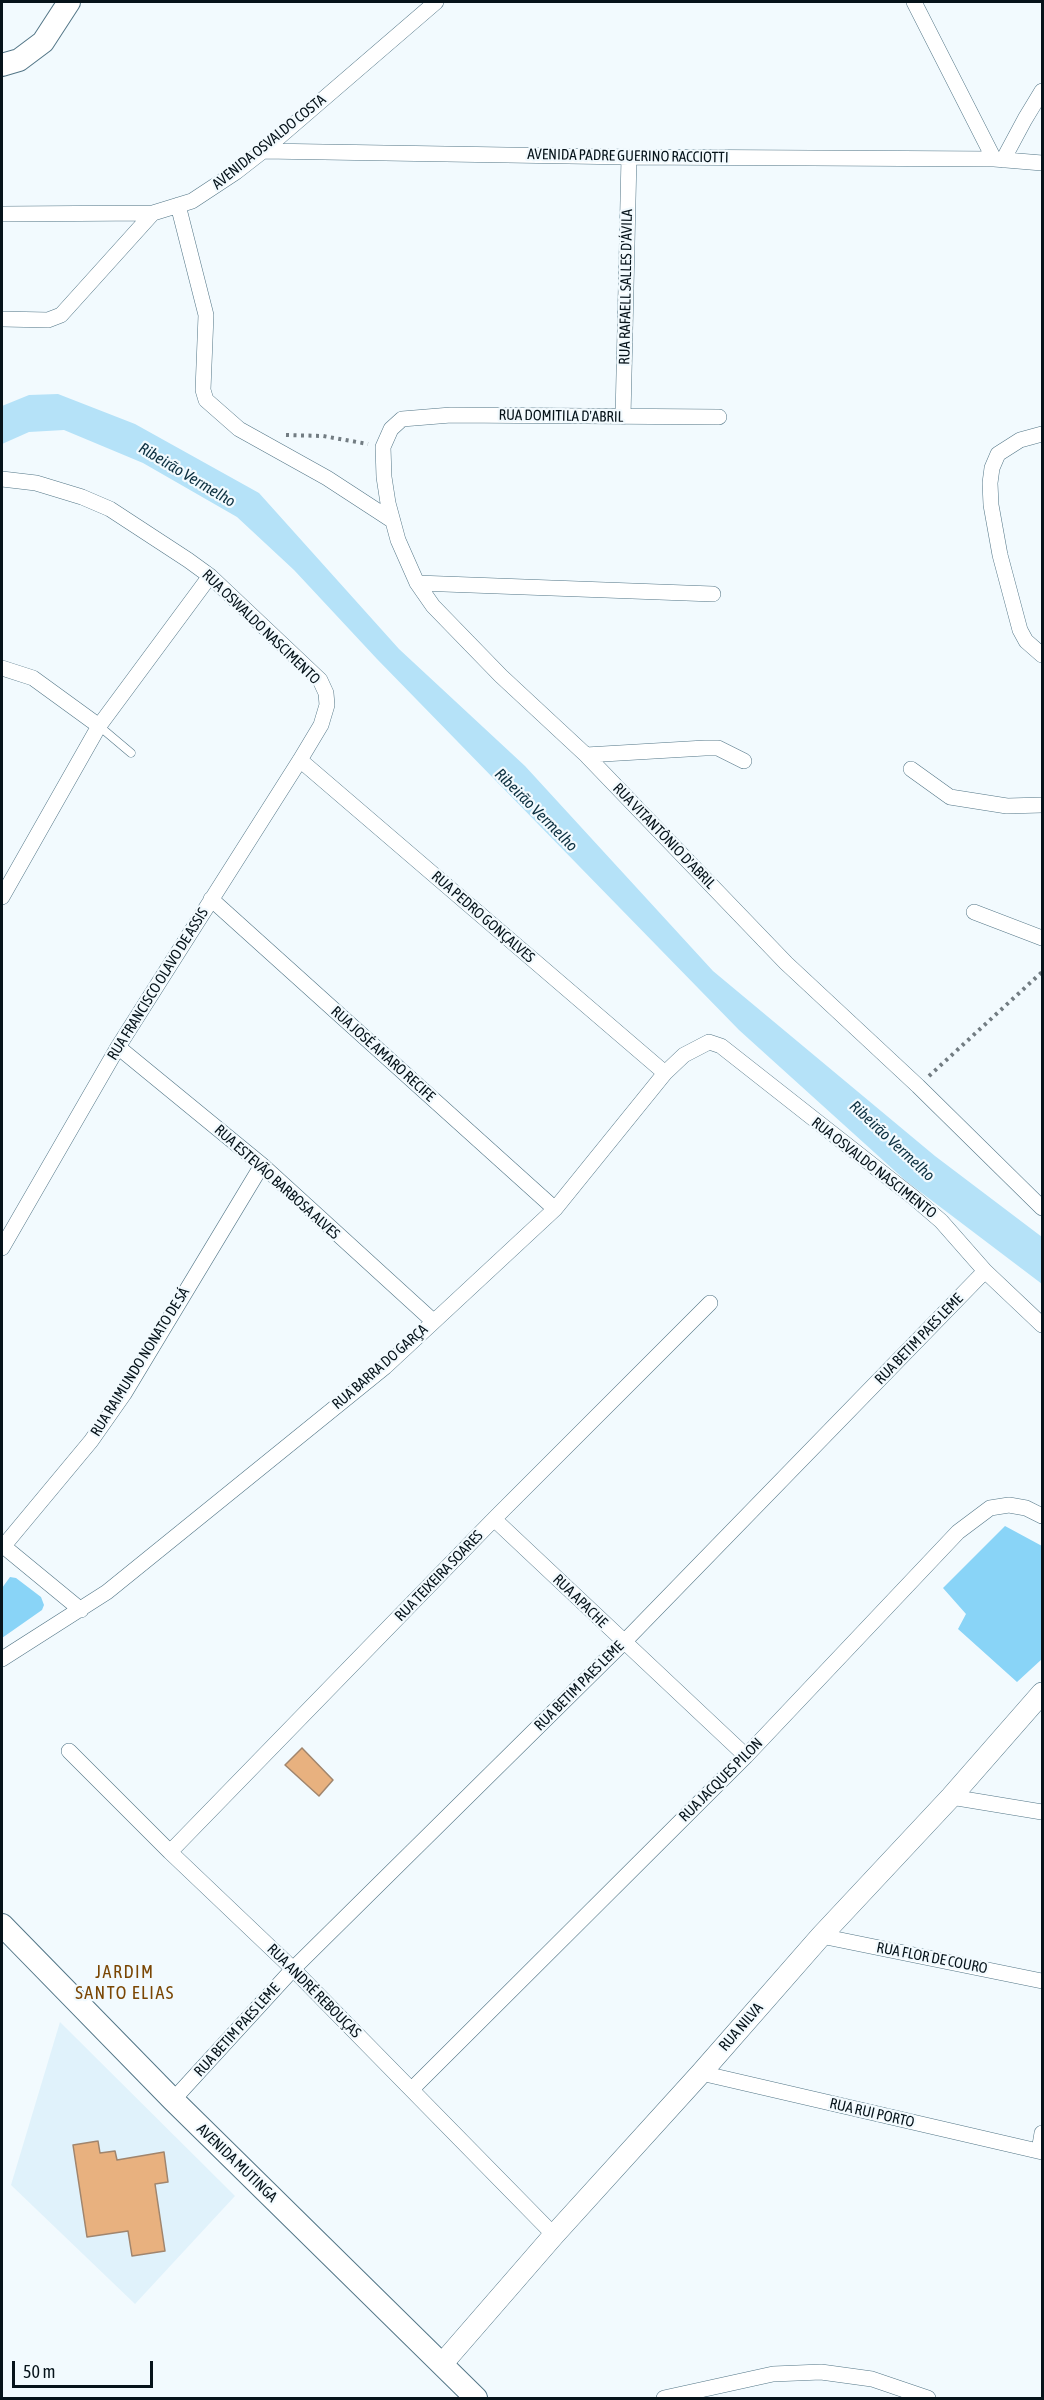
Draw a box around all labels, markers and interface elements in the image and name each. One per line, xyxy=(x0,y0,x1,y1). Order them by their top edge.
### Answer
street label: AVENIDA OSVALDO COSTA xyxy=(209,91,329,193)
street label: AVENIDA PADRE GUERINO RACCIOTTI xyxy=(527,145,729,167)
street label: RUA RAFAELL SALLES D'ÁVILA xyxy=(616,209,636,365)
street label: RUA DOMITILA D'ABRIL xyxy=(498,406,624,426)
water label: Ribeirão Vermelho xyxy=(135,439,239,511)
street label: RUA OSWALDO NASCIMENTO xyxy=(198,566,324,688)
water label: Ribeirão Vermelho xyxy=(491,765,581,855)
street label: RUA VITANTÔNIO D'ABRIL xyxy=(609,779,719,893)
street label: RUA PEDRO GONÇALVES xyxy=(428,867,538,967)
street label: RUA FRANCISCO OLAVO DE ASSIS xyxy=(104,905,212,1063)
street label: RUA JOSÉ AMARO RECIFE xyxy=(327,1003,439,1105)
water label: Ribeirão Vermelho xyxy=(846,1097,938,1185)
street label: RUA OSVALDO NASCIMENTO xyxy=(808,1114,940,1222)
street label: RUA ESTEVÃO BARBOSA ALVES xyxy=(211,1121,343,1243)
street label: RUA RAIMUNDO NONATO DE SÁ xyxy=(87,1284,193,1440)
street label: RUA BETIM PAES LEME xyxy=(871,1290,967,1388)
street label: RUA BARRA DO GARÇA xyxy=(329,1321,431,1413)
street label: RUA TEIXEIRA SOARES xyxy=(391,1527,487,1625)
street label: RUA APACHE xyxy=(549,1571,611,1631)
street label: RUA BETIM PAES LEME xyxy=(530,1637,628,1735)
street label: RUA JACQUES PILON xyxy=(675,1734,767,1826)
street label: RUA FLOR DE COURO xyxy=(875,1938,989,1978)
street label: RUA ANDRÉ REBOUÇAS xyxy=(263,1940,365,2042)
district label: JARDIM SANTO ELIAS xyxy=(75,1961,175,2004)
street label: RUA BETIM PAES LEME xyxy=(190,1980,284,2080)
street label: RUA NILVA xyxy=(715,1999,767,2055)
street label: RUA RUI PORTO xyxy=(828,2094,916,2132)
street label: AVENIDA MUTINGA xyxy=(193,2120,281,2206)
scale bar xyxy=(15,2349,156,2387)
text: 50 m xyxy=(23,2361,55,2382)

